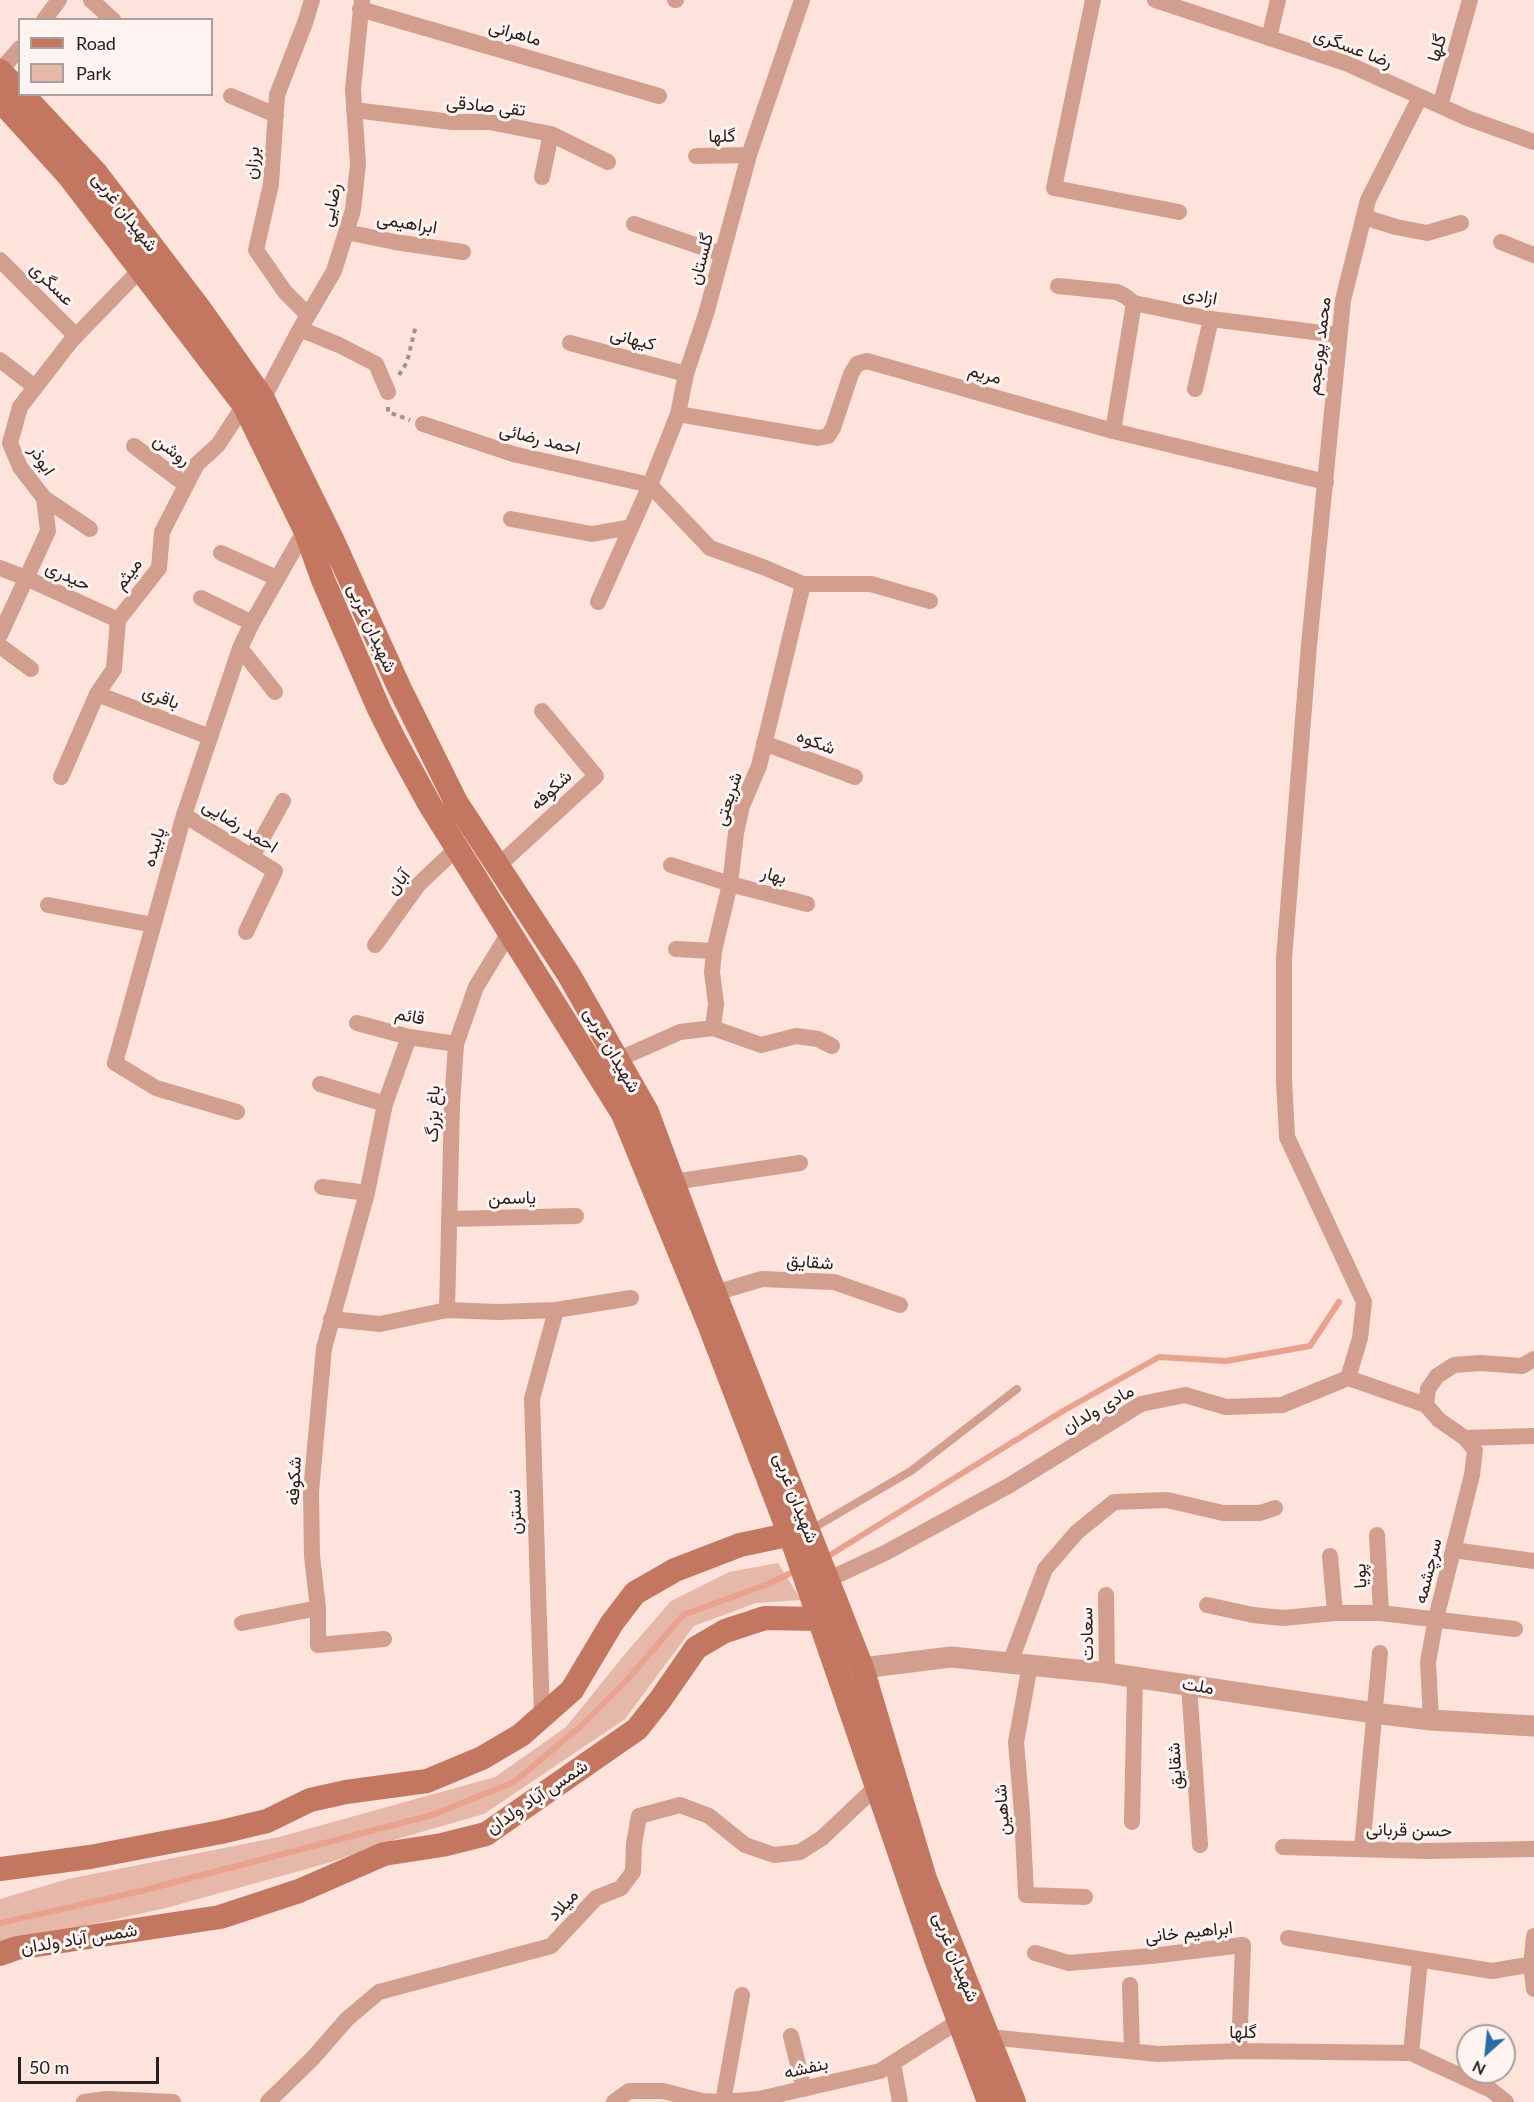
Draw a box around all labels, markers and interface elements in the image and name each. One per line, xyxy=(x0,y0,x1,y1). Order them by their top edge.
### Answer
street label: ماهرانی xyxy=(486,15,544,51)
legend xyxy=(18,18,213,96)
street label: رضا عسگری xyxy=(1311,23,1395,73)
text: Road xyxy=(76,32,116,54)
street label: گلها xyxy=(1423,32,1451,64)
text: Park xyxy=(76,62,111,84)
street label: تقی صادقی xyxy=(445,91,527,121)
street label: گلها xyxy=(708,125,736,147)
street label: برزان xyxy=(240,145,264,181)
street label: شهیدان غربی xyxy=(87,168,163,256)
street label: رضایی xyxy=(316,181,346,229)
street label: ابراهیمی xyxy=(375,208,439,238)
street label: گلستان xyxy=(684,231,718,287)
street label: عسگری xyxy=(25,257,79,311)
street label: ازادی xyxy=(1181,282,1219,310)
street label: محمد پورعجم xyxy=(1302,296,1336,396)
street label: کیهانی xyxy=(608,323,658,355)
street label: مریم xyxy=(966,359,1004,389)
street label: احمد رضائی xyxy=(497,419,583,459)
street label: روشن xyxy=(149,429,195,471)
street label: ابوذر xyxy=(24,441,60,479)
street label: میثم xyxy=(109,554,147,594)
street label: حیدری xyxy=(42,556,94,596)
street label: شهیدان غربی xyxy=(343,580,401,676)
street label: باقری xyxy=(139,680,183,714)
street label: شکوه xyxy=(794,725,838,759)
street label: شکوفه xyxy=(526,765,576,815)
street label: شریعتی xyxy=(709,769,747,829)
street label: احمد رضایی xyxy=(198,794,282,858)
street label: پابیده xyxy=(138,825,170,869)
street label: بهار xyxy=(759,861,789,889)
street label: آبان xyxy=(381,865,415,899)
street label: قائم xyxy=(393,1002,427,1030)
street label: شهیدان غربی xyxy=(579,1004,645,1096)
street label: باغ بزرگ xyxy=(421,1085,445,1143)
street label: یاسمن xyxy=(488,1187,536,1209)
street label: شقایق xyxy=(786,1250,834,1274)
street label: مادی ولدان xyxy=(1058,1380,1138,1438)
street label: شهیدان غربی xyxy=(769,1450,823,1546)
street label: شکوفه xyxy=(282,1456,306,1506)
street label: نسترن xyxy=(503,1489,527,1535)
street label: سرچشمه xyxy=(1409,1536,1447,1606)
street label: پویا xyxy=(1349,1563,1371,1589)
street label: سعادت xyxy=(1076,1607,1098,1661)
street label: ملت xyxy=(1180,1673,1216,1699)
street label: شقایق xyxy=(1163,1742,1187,1790)
street label: شمس آباد ولدان xyxy=(482,1755,592,1839)
street label: شاهین xyxy=(989,1784,1015,1836)
street label: حسن قربانی xyxy=(1366,1818,1452,1842)
street label: میلاد xyxy=(543,1885,583,1925)
street label: شهیدان غربی xyxy=(928,1909,984,2005)
street label: ابراهیم خانی xyxy=(1144,1917,1234,1947)
street label: شمس آباد ولدان xyxy=(19,1919,139,1959)
street label: گلها xyxy=(1229,2021,1257,2043)
north arrow xyxy=(1456,2024,1516,2084)
scale bar xyxy=(21,2045,162,2083)
street label: بنفشه xyxy=(782,2052,830,2084)
text: 50 m xyxy=(29,2056,69,2078)
text: N xyxy=(1469,2057,1488,2080)

